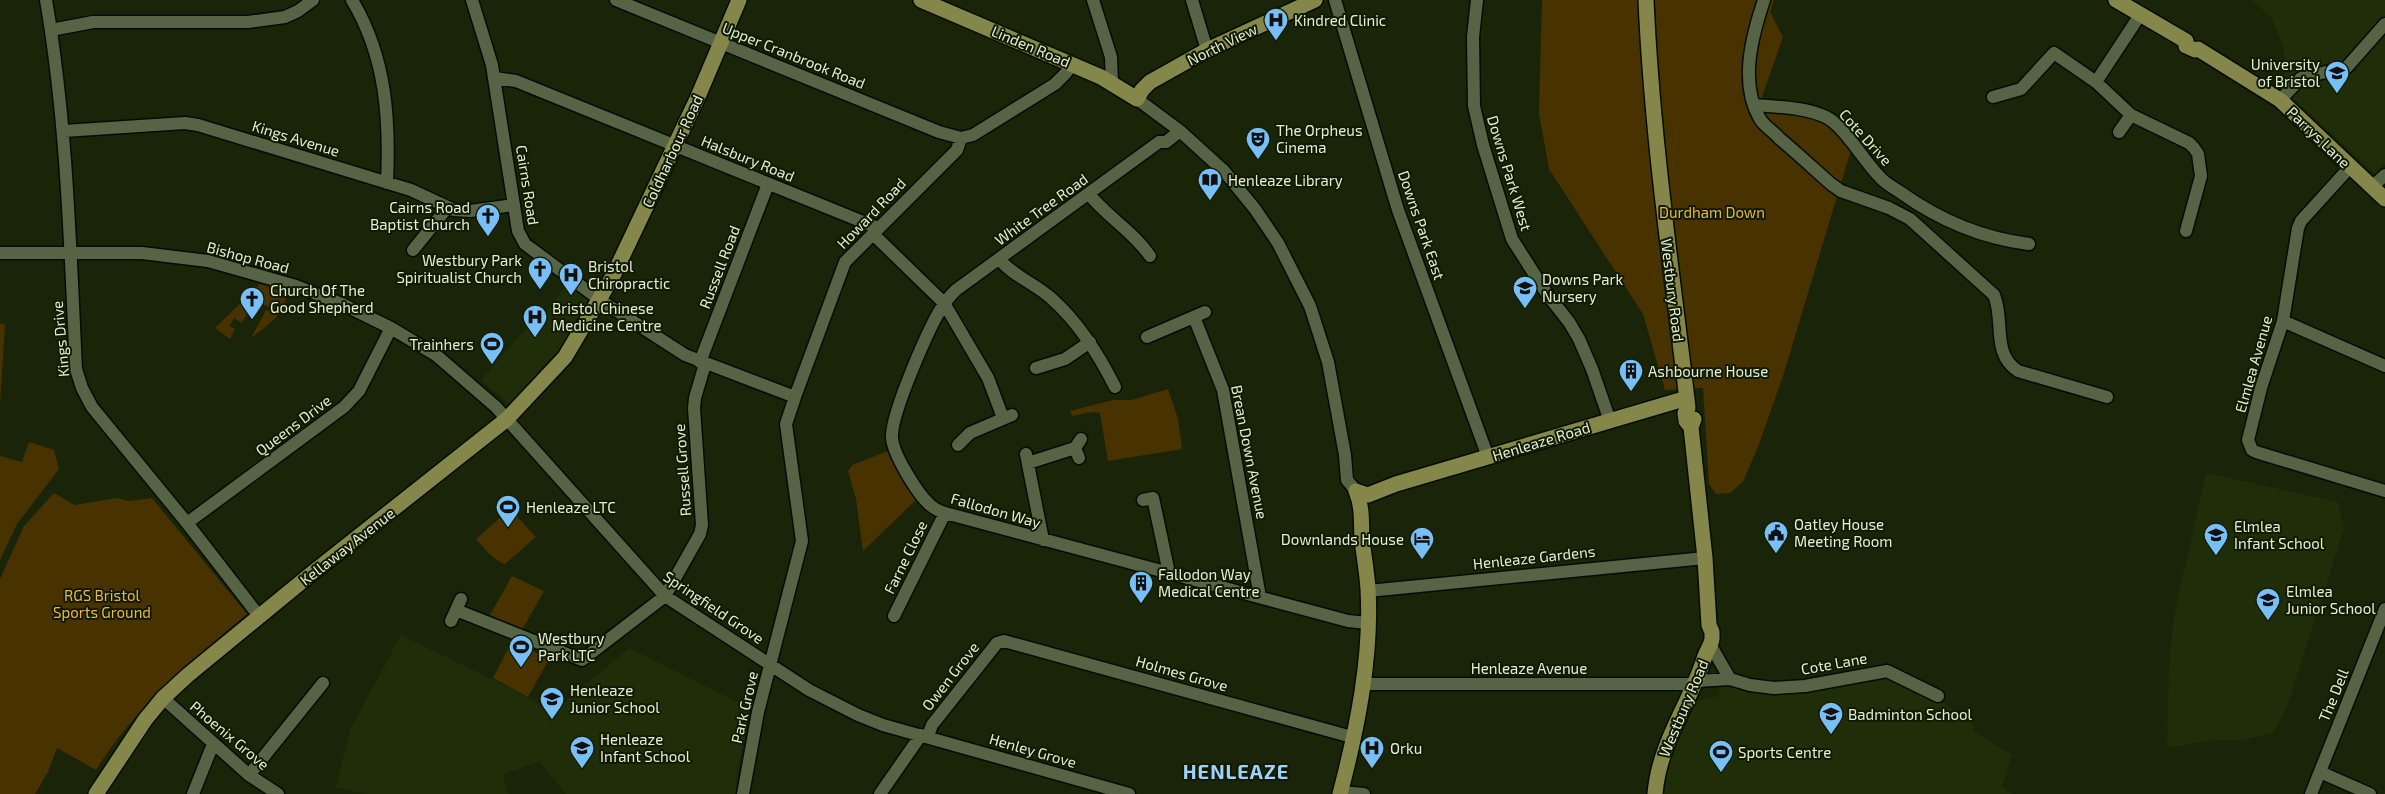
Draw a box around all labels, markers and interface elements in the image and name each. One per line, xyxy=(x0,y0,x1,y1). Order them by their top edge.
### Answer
hospital icon: Kindred Clinic xyxy=(1263,7,1289,41)
place label: Kindred Clinic xyxy=(1294,11,1386,29)
street label: Upper Cranbrook Road xyxy=(720,18,868,92)
street label: North View xyxy=(1184,19,1260,69)
street label: Linden Road xyxy=(989,21,1073,71)
place label: University of Bristol xyxy=(2251,55,2321,90)
school or university icon: University of Bristol xyxy=(2324,60,2350,94)
street label: Coldharbour Road xyxy=(638,92,706,210)
street label: Parrys Lane xyxy=(2284,103,2354,171)
street label: Cote Drive xyxy=(1836,105,1896,169)
street label: Downs Park West xyxy=(1484,113,1536,233)
street label: Kings Avenue xyxy=(250,116,342,160)
place label: The Orpheus Cinema xyxy=(1276,121,1363,156)
theatre icon: The Orpheus Cinema xyxy=(1245,126,1271,160)
street label: Halsbury Road xyxy=(699,131,797,185)
street label: Cairns Road xyxy=(513,144,543,226)
library icon: Henleaze Library xyxy=(1197,167,1223,201)
street label: Downs Park East xyxy=(1395,168,1449,282)
street label: White Tree Road xyxy=(991,169,1091,249)
place label: Henleaze Library xyxy=(1228,171,1343,189)
street label: Howard Road xyxy=(833,174,909,252)
place label: Cairns Road Baptist Church xyxy=(370,198,470,233)
church icon: Cairns Road Baptist Church xyxy=(475,203,501,237)
park label: Durdham Down xyxy=(1659,203,1765,221)
street label: Russell Road xyxy=(695,223,743,311)
street label: Bishop Road xyxy=(205,237,291,277)
street label: Westbury Road xyxy=(1658,237,1688,343)
place label: Westbury Park Spiritualist Church xyxy=(396,251,522,286)
church icon: Westbury Park Spiritualist Church xyxy=(527,256,553,290)
place label: Bristol Chiropractic xyxy=(588,257,670,292)
hospital icon: Bristol Chiropractic xyxy=(558,262,584,296)
place label: Downs Park Nursery xyxy=(1542,270,1624,305)
school or university icon: Downs Park Nursery xyxy=(1512,275,1538,309)
place label: Church Of The Good Shepherd xyxy=(270,281,374,316)
church icon: Church Of The Good Shepherd xyxy=(239,286,265,320)
place label: Bristol Chinese Medicine Centre xyxy=(552,299,662,334)
street label: Kings Drive xyxy=(48,300,72,378)
hospital icon: Bristol Chinese Medicine Centre xyxy=(522,304,548,338)
street label: Elmlea Avenue xyxy=(2231,313,2275,415)
sports icon: Trainhers xyxy=(479,331,505,365)
place label: Trainhers xyxy=(410,335,474,353)
building icon: Ashbourne House xyxy=(1618,358,1644,392)
place label: Ashbourne House xyxy=(1648,362,1768,380)
street label: Brean Down Avenue xyxy=(1228,383,1272,521)
street label: Queens Drive xyxy=(252,391,335,460)
street label: Henleaze Road xyxy=(1490,418,1592,464)
street label: Russell Grove xyxy=(670,423,694,517)
street label: Fallodon Way xyxy=(949,489,1043,531)
sports icon: Henleaze LTC xyxy=(495,494,521,528)
place label: Henleaze LTC xyxy=(526,498,616,516)
street label: Kellaway Avenue xyxy=(296,503,398,589)
place label: Oatley House Meeting Room xyxy=(1794,515,1893,550)
street label: Farne Close xyxy=(880,517,930,597)
place label: Elmlea Infant School xyxy=(2234,517,2325,552)
public building icon: Oatley House Meeting Room xyxy=(1763,520,1789,554)
school or university icon: Elmlea Infant School xyxy=(2203,522,2229,556)
hotel icon: Downlands House xyxy=(1409,526,1435,560)
place label: Downlands House xyxy=(1281,530,1404,548)
street label: Henleaze Gardens xyxy=(1472,542,1596,572)
place label: Fallodon Way Medical Centre xyxy=(1158,565,1259,600)
street label: Springfield Grove xyxy=(660,567,768,647)
building icon: Fallodon Way Medical Centre xyxy=(1128,570,1154,604)
place label: Elmlea Junior School xyxy=(2286,582,2376,617)
park label: RGS Bristol Sports Ground xyxy=(53,586,151,621)
school or university icon: Elmlea Junior School xyxy=(2255,587,2281,621)
place label: Westbury Park LTC xyxy=(538,629,604,664)
sports icon: Westbury Park LTC xyxy=(508,634,534,668)
street label: Owen Grove xyxy=(918,638,982,714)
street label: Cote Lane xyxy=(1799,648,1869,678)
street label: Holmes Grove xyxy=(1134,651,1230,695)
street label: Westbury Road xyxy=(1654,657,1712,759)
street label: Henleaze Avenue xyxy=(1471,659,1587,677)
street label: The Dell xyxy=(2314,665,2352,724)
street label: Park Grove xyxy=(727,669,761,745)
place label: Henleaze Junior School xyxy=(570,681,660,716)
school or university icon: Henleaze Junior School xyxy=(539,686,565,720)
street label: Phoenix Grove xyxy=(187,697,273,773)
school or university icon: Badminton School xyxy=(1818,701,1844,735)
place label: Badminton School xyxy=(1848,705,1973,723)
street label: Henley Grove xyxy=(987,729,1079,771)
place label: Henleaze Infant School xyxy=(600,730,691,765)
school or university icon: Henleaze Infant School xyxy=(569,735,595,769)
hospital icon: Orku xyxy=(1359,735,1385,769)
place label: Orku xyxy=(1390,739,1422,757)
sports icon: Sports Centre xyxy=(1708,739,1734,773)
place label: Sports Centre xyxy=(1738,743,1831,761)
district label: HENLEAZE xyxy=(1183,759,1289,783)

